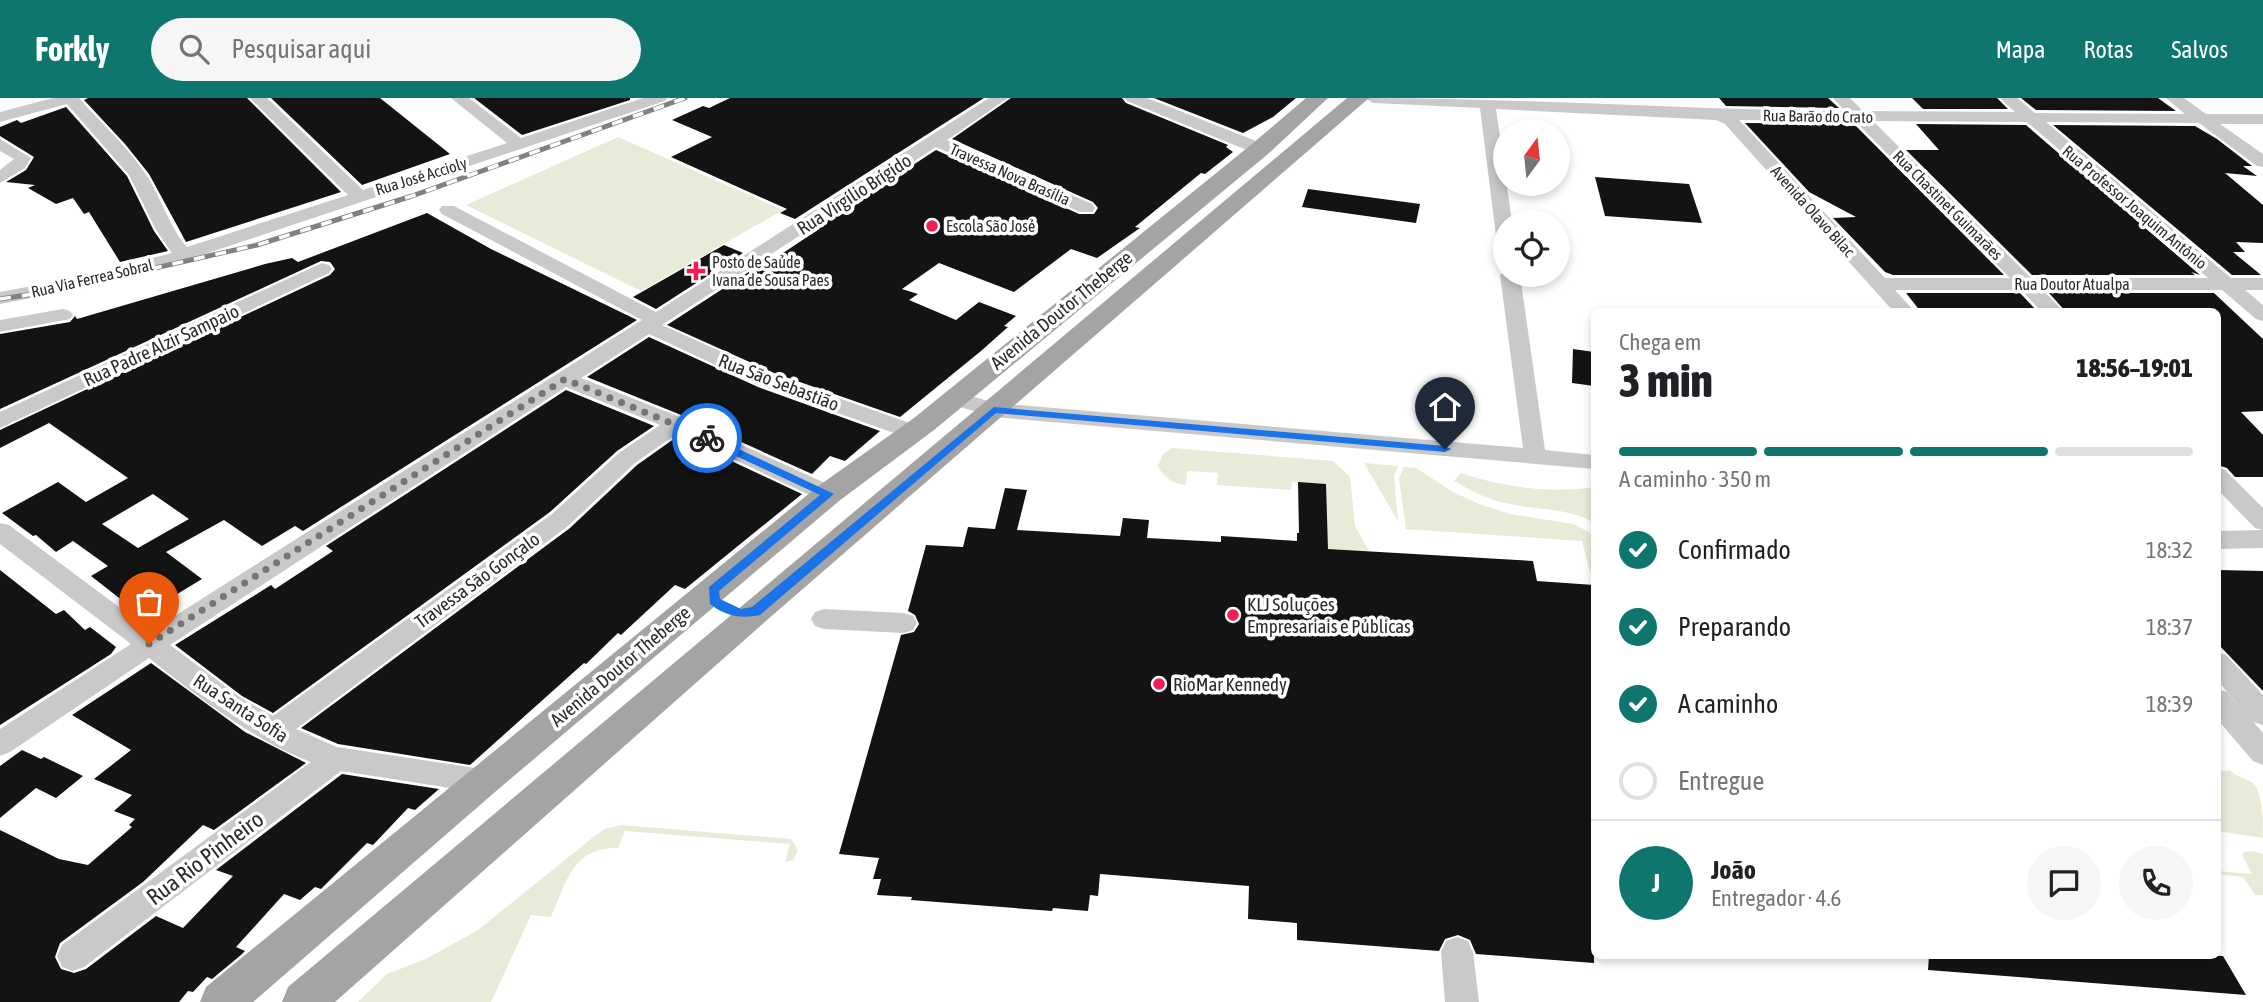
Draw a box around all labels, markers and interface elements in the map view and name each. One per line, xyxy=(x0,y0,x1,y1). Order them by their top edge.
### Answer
search box xyxy=(151,18,641,81)
text: Forkly xyxy=(35,30,109,68)
icon: search xyxy=(175,30,213,68)
text: Pesquisar aqui xyxy=(231,34,371,64)
text: Mapa xyxy=(1996,36,2045,63)
text: Rotas xyxy=(2083,36,2133,63)
text: Salvos xyxy=(2171,36,2228,63)
street label: Rua Barão do Crato xyxy=(1763,106,1873,126)
north arrow xyxy=(1493,119,1570,196)
map controls xyxy=(1493,119,1570,287)
street label: Travessa Nova Brasília xyxy=(947,139,1073,209)
street label: Rua Professor Joaquim Antônio xyxy=(2059,142,2211,273)
street label: Rua Chastinet Guimarães xyxy=(1890,147,2007,264)
street label: Rua Virgílio Brígido xyxy=(793,149,915,239)
street label: Rua José Accioly xyxy=(373,153,470,199)
street label: Avenida Olavo Bilac xyxy=(1767,162,1859,260)
button: locate xyxy=(1493,210,1570,287)
place label: Escola São José xyxy=(946,217,1035,235)
marker: Escola São José xyxy=(924,218,940,234)
street label: Avenida Doutor Theberge xyxy=(986,246,1136,374)
place label: Posto de Saúde Ivana de Sousa Paes xyxy=(712,253,830,289)
street label: Rua Via Ferrea Sobral xyxy=(29,255,155,301)
marker: Posto de Saúde Ivana de Sousa Paes xyxy=(686,261,706,281)
street label: Rua Doutor Atualpa xyxy=(2014,275,2130,294)
street label: Rua Padre Alzir Sampaio xyxy=(80,299,242,391)
text: Chega em xyxy=(1619,329,1701,355)
street label: Rua São Sebastião xyxy=(716,349,842,415)
text: 18:56–19:01 xyxy=(2076,353,2193,383)
text: 3 min xyxy=(1619,354,1713,407)
pin xyxy=(1415,377,1475,449)
icon: home xyxy=(1426,388,1464,426)
courier xyxy=(672,403,742,473)
icon: bike xyxy=(688,419,726,457)
text: A caminho · 350 m xyxy=(1619,466,1771,492)
street label: Travessa São Gonçalo xyxy=(410,527,544,633)
icon: check xyxy=(1619,531,1657,569)
text: Confirmado xyxy=(1678,535,1791,565)
text: 18:32 xyxy=(2146,537,2193,563)
pin xyxy=(119,572,179,644)
icon: bag xyxy=(130,583,168,621)
place label: KLJ Soluções Empresariais e Públicas xyxy=(1247,593,1411,637)
street label: Avenida Doutor Theberge xyxy=(546,601,694,731)
marker: KLJ Soluções Empresariais e Públicas xyxy=(1225,607,1241,623)
icon: check xyxy=(1619,608,1657,646)
text: Preparando xyxy=(1678,612,1791,642)
text: 18:37 xyxy=(2146,614,2193,640)
street label: Rua Santa Sofia xyxy=(190,669,292,747)
place label: RioMar Kennedy xyxy=(1173,673,1287,695)
marker: RioMar Kennedy xyxy=(1151,676,1167,692)
icon: check xyxy=(1619,685,1657,723)
text: A caminho xyxy=(1678,689,1778,719)
text: 18:39 xyxy=(2146,691,2193,717)
text: Entregue xyxy=(1678,766,1764,796)
street label: Rua Rio Pinheiro xyxy=(142,806,268,910)
button: chat xyxy=(2027,846,2101,920)
button: phone xyxy=(2119,846,2193,920)
text: João xyxy=(1711,855,1756,885)
text: J xyxy=(1652,868,1660,898)
text: Entregador · 4.6 xyxy=(1711,885,1841,911)

